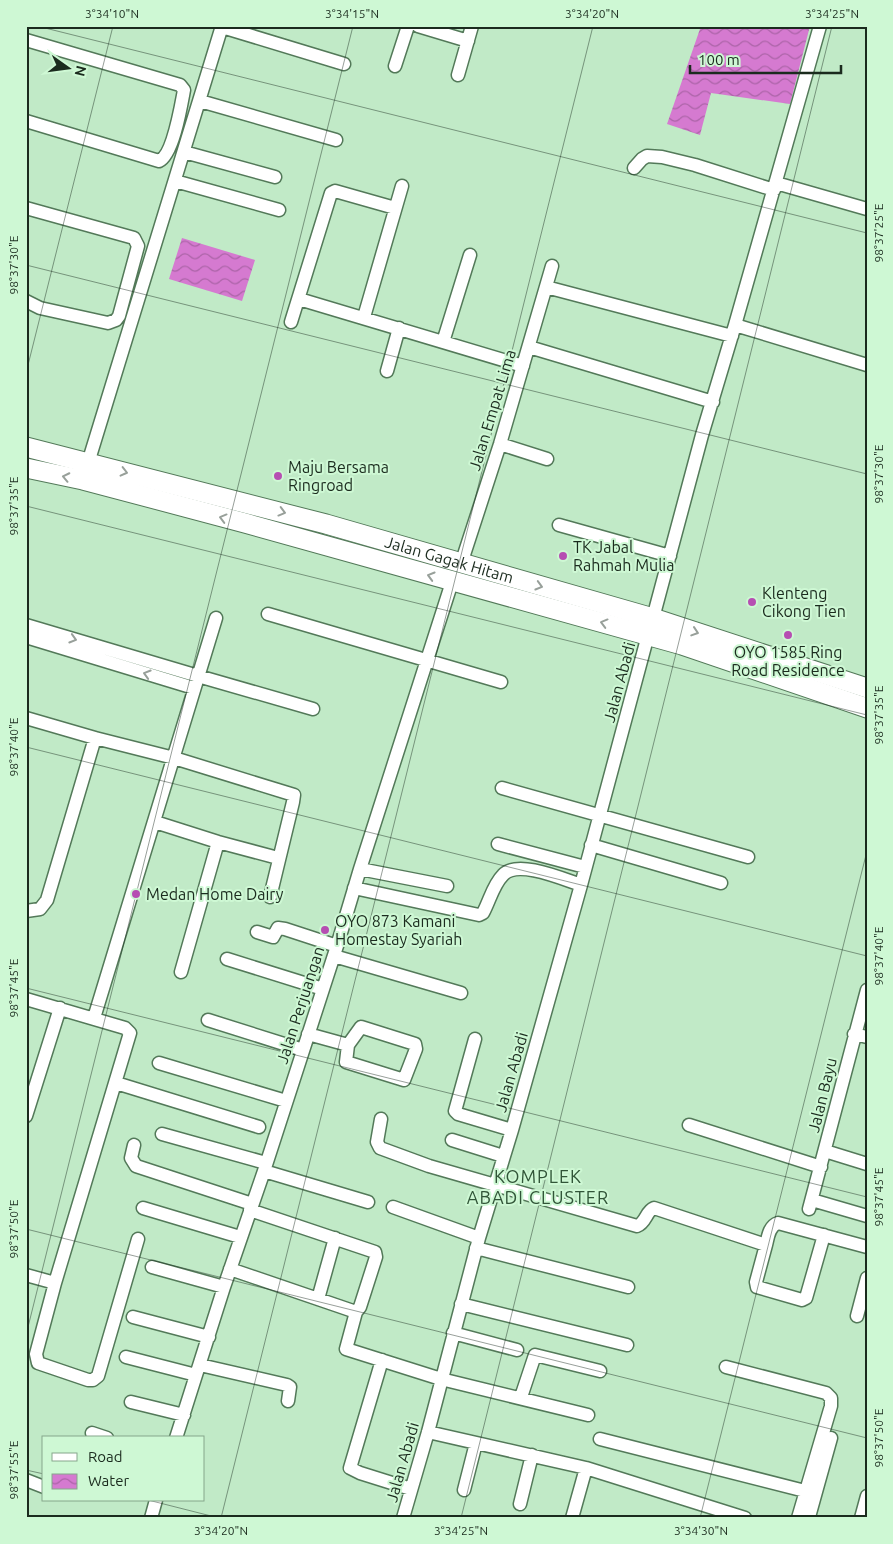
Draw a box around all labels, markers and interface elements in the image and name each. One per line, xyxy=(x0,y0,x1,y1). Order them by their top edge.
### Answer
text: 3°34'10"N xyxy=(85,7,139,20)
text: 3°34'15"N xyxy=(325,7,379,20)
text: 3°34'20"N xyxy=(565,7,619,20)
text: 3°34'25"N xyxy=(805,7,859,20)
north arrow xyxy=(42,42,92,92)
scale bar xyxy=(690,42,842,74)
text: 100 m xyxy=(698,51,740,68)
text: N xyxy=(72,64,90,78)
text: 98°37'25"E xyxy=(872,203,885,262)
text: 98°37'30"E xyxy=(7,235,20,294)
street label: Jalan Empat Lima xyxy=(465,347,519,473)
text: 98°37'30"E xyxy=(872,444,885,503)
place label: Maju Bersama Ringroad xyxy=(288,458,389,494)
one-way arrow xyxy=(120,466,129,477)
marker: Maju Bersama Ringroad xyxy=(272,470,284,482)
one-way arrow xyxy=(62,472,71,482)
text: 98°37'35"E xyxy=(7,476,20,535)
one-way arrow xyxy=(277,506,286,517)
one-way arrow xyxy=(219,513,228,524)
street label: Jalan Gagak Hitam xyxy=(383,532,516,586)
place label: TK Jabal Rahmah Mulia xyxy=(573,538,674,574)
marker: TK Jabal Rahmah Mulia xyxy=(557,550,569,562)
one-way arrow xyxy=(427,571,435,581)
one-way arrow xyxy=(535,580,543,591)
place label: Klenteng Cikong Tien xyxy=(762,584,846,620)
marker: Klenteng Cikong Tien xyxy=(746,596,758,608)
one-way arrow xyxy=(600,618,609,629)
one-way arrow xyxy=(690,626,699,636)
marker: OYO 1585 Ring Road Residence xyxy=(782,629,794,641)
one-way arrow xyxy=(68,633,77,643)
street label: Jalan Abadi xyxy=(600,640,638,724)
place label: OYO 1585 Ring Road Residence xyxy=(731,643,845,679)
one-way arrow xyxy=(144,669,152,679)
text: 98°37'35"E xyxy=(872,685,885,744)
text: 98°37'40"E xyxy=(7,717,20,776)
place label: Medan Home Dairy xyxy=(146,885,284,903)
marker: Medan Home Dairy xyxy=(130,888,142,900)
place label: OYO 873 Kamani Homestay Syariah xyxy=(335,912,462,948)
marker: OYO 873 Kamani Homestay Syariah xyxy=(319,924,331,936)
text: 98°37'40"E xyxy=(872,926,885,985)
street label: Jalan Perjuangan xyxy=(273,944,327,1066)
text: 98°37'45"E xyxy=(7,958,20,1017)
street label: Jalan Abadi xyxy=(491,1030,531,1114)
street label: Jalan Bayu xyxy=(804,1056,840,1134)
district label: KOMPLEK ABADI CLUSTER xyxy=(467,1166,609,1207)
text: 98°37'45"E xyxy=(872,1167,885,1226)
text: 98°37'50"E xyxy=(7,1199,20,1258)
text: 98°37'50"E xyxy=(872,1408,885,1467)
street label: Jalan Abadi xyxy=(382,1420,422,1504)
legend xyxy=(42,1436,205,1502)
text: 98°37'55"E xyxy=(7,1440,20,1499)
text: Road xyxy=(88,1448,123,1465)
text: Water xyxy=(88,1472,129,1489)
text: 3°34'20"N xyxy=(194,1524,248,1537)
text: 3°34'25"N xyxy=(434,1524,488,1537)
text: 3°34'30"N xyxy=(674,1524,728,1537)

